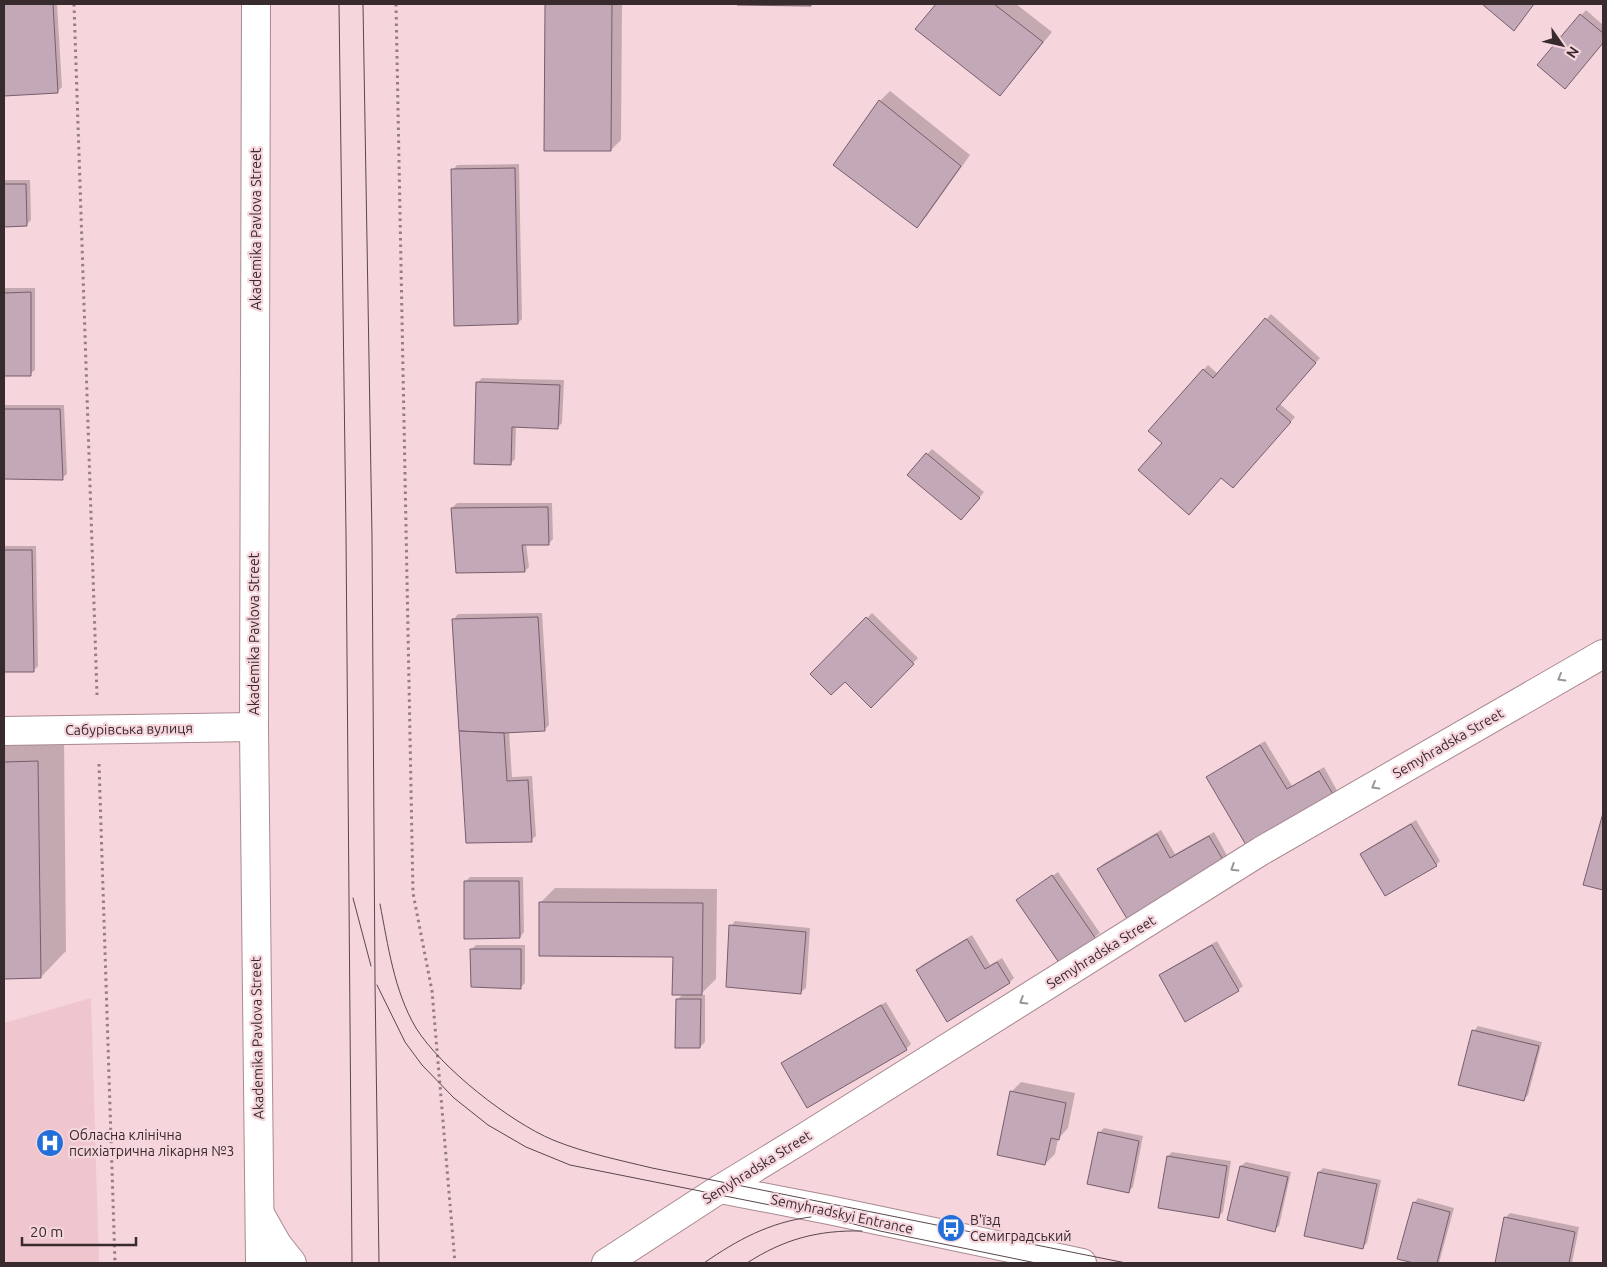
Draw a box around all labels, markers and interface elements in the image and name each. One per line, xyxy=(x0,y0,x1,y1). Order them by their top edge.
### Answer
north arrow xyxy=(1537,20,1587,70)
text: N xyxy=(1563,43,1582,61)
street label: Akademika Pavlova Street xyxy=(248,147,264,310)
street label: Akademika Pavlova Street xyxy=(246,552,262,715)
one-way arrow xyxy=(1557,672,1566,682)
street label: Semyhradska Street xyxy=(1390,705,1507,781)
street label: Сабурівська вулиця xyxy=(65,720,193,738)
one-way arrow xyxy=(1371,779,1380,789)
one-way arrow xyxy=(1231,861,1240,871)
street label: Semyhradska Street xyxy=(1044,912,1159,992)
street label: Akademika Pavlova Street xyxy=(248,956,266,1119)
one-way arrow xyxy=(1019,994,1028,1004)
place label: Обласна клінічна психіатрична лікарня №3 xyxy=(69,1127,235,1159)
street label: Semyhradska Street xyxy=(700,1127,815,1207)
hospital icon: Обласна клінічна психіатрична лікарня №3 xyxy=(35,1128,65,1158)
street label: Semyhradskyi Entrance xyxy=(769,1191,915,1237)
place label: В'їзд Семиградський xyxy=(970,1212,1072,1244)
bus stop icon: В'їзд Семиградський xyxy=(936,1213,966,1243)
scale bar xyxy=(22,1214,136,1246)
text: 20 m xyxy=(30,1223,63,1240)

